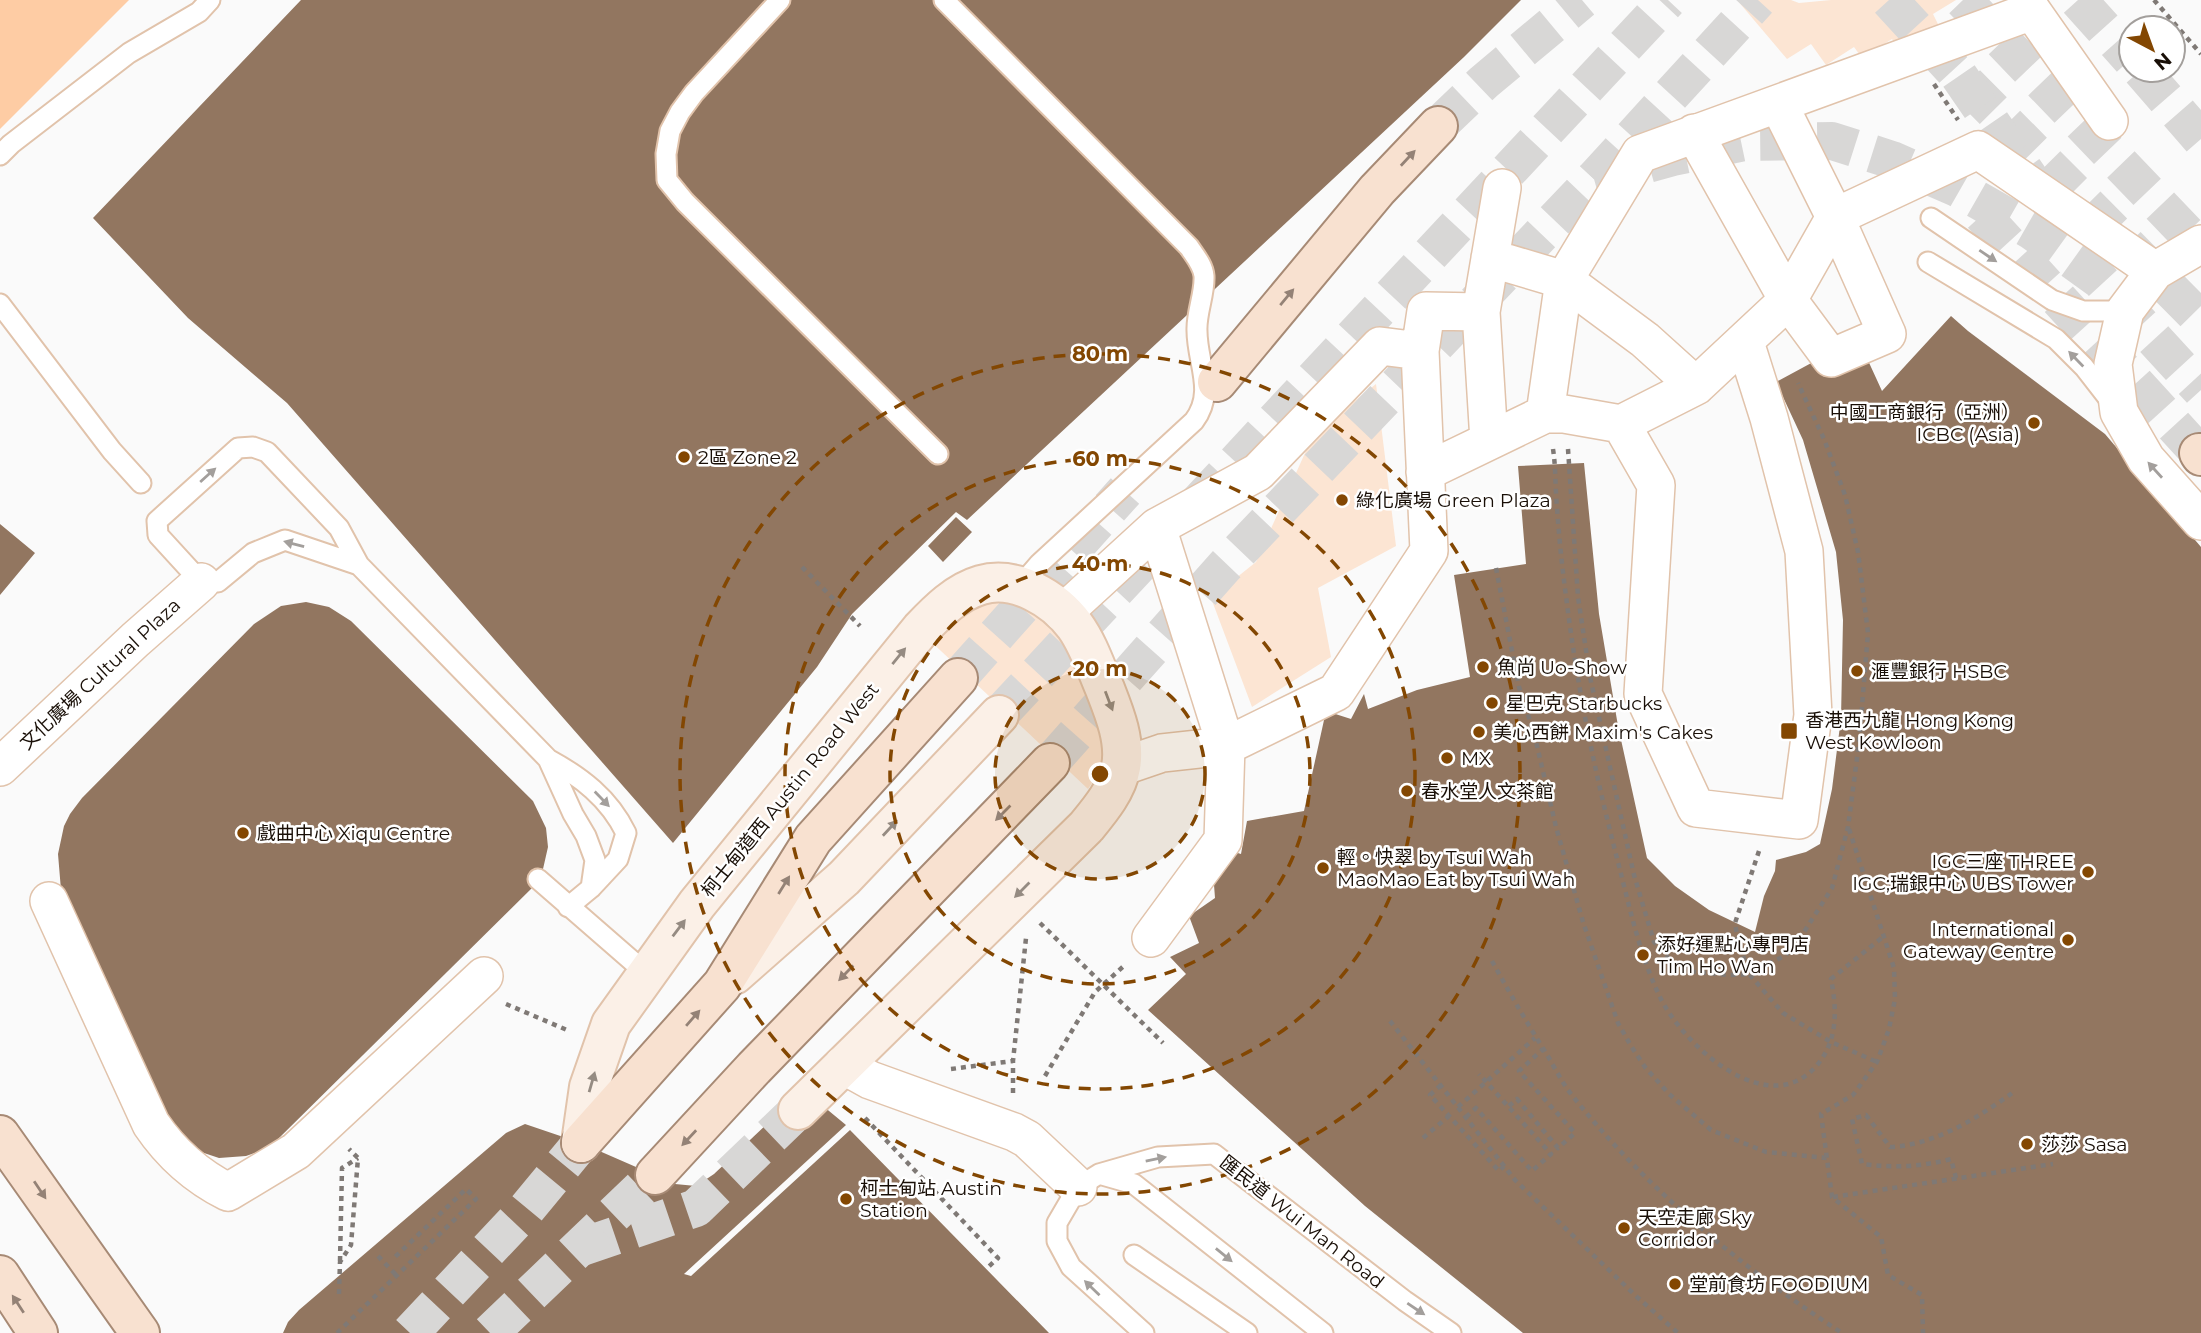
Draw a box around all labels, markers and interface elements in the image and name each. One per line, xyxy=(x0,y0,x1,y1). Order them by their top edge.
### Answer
north arrow xyxy=(2117,14,2187,84)
text: N xyxy=(2149,48,2176,75)
one-way arrow xyxy=(1399,150,1415,167)
one-way arrow xyxy=(1979,249,1997,263)
one-way arrow xyxy=(1279,288,1295,306)
text: 80 m xyxy=(1072,341,1128,366)
one-way arrow xyxy=(2068,351,2085,368)
place label: 中國工商銀行（亞洲） ICBC (Asia) xyxy=(1830,401,2020,446)
marker: 中國工商銀行（亞洲） ICBC (Asia) xyxy=(2026,415,2042,431)
place label: 2區 Zone 2 xyxy=(698,446,797,469)
text: 60 m xyxy=(1072,446,1128,471)
marker: 2區 Zone 2 xyxy=(676,449,692,465)
one-way arrow xyxy=(2148,462,2164,479)
one-way arrow xyxy=(199,467,217,483)
place label: 綠化廣場 Green Plaza xyxy=(1356,489,1551,512)
marker: 綠化廣場 Green Plaza xyxy=(1334,492,1350,508)
one-way arrow xyxy=(283,538,305,549)
text: 40 m xyxy=(1072,551,1128,576)
street label: 文化廣場 Cultural Plaza xyxy=(15,594,185,754)
one-way arrow xyxy=(891,647,906,664)
text: 20 m xyxy=(1073,656,1127,681)
place label: 魚尚 Uo-Show xyxy=(1497,656,1627,679)
marker: 魚尚 Uo-Show xyxy=(1475,659,1491,675)
place label: 滙豐銀行 HSBC xyxy=(1871,660,2007,683)
marker: 滙豐銀行 HSBC xyxy=(1849,663,1865,679)
street label: 柯士甸道西 Austin Road West xyxy=(696,678,884,902)
one-way arrow xyxy=(1104,691,1115,712)
place label: 星巴克 Starbucks xyxy=(1506,692,1662,715)
marker: 星巴克 Starbucks xyxy=(1484,695,1500,711)
place label: 香港西九龍 Hong Kong West Kowloon xyxy=(1805,709,2014,754)
place label: 美心西餅 Maxim's Cakes xyxy=(1493,721,1713,744)
marker: 香港西九龍 Hong Kong West Kowloon xyxy=(1779,721,1799,741)
marker: 美心西餅 Maxim's Cakes xyxy=(1471,724,1487,740)
place label: MX xyxy=(1461,747,1492,770)
marker: MX xyxy=(1439,750,1455,766)
centre of rings xyxy=(1088,762,1112,786)
place label: 春水堂人文茶館 xyxy=(1421,780,1554,803)
marker: 春水堂人文茶館 xyxy=(1399,783,1415,799)
one-way arrow xyxy=(594,790,610,807)
one-way arrow xyxy=(995,804,1012,821)
one-way arrow xyxy=(882,819,898,837)
place label: 戲曲中心 Xiqu Centre xyxy=(257,822,450,845)
marker: 戲曲中心 Xiqu Centre xyxy=(235,825,251,841)
place label: 輕。快翠 by Tsui Wah MaoMao Eat by Tsui Wah xyxy=(1337,846,1575,891)
place label: IGC三座 THREE IGC;瑞銀中心 UBS Tower xyxy=(1852,850,2074,895)
marker: 輕。快翠 by Tsui Wah MaoMao Eat by Tsui Wah xyxy=(1315,860,1331,876)
marker: IGC三座 THREE IGC;瑞銀中心 UBS Tower xyxy=(2080,864,2096,880)
one-way arrow xyxy=(778,876,791,895)
one-way arrow xyxy=(1013,881,1030,898)
place label: International Gateway Centre xyxy=(1903,918,2054,963)
one-way arrow xyxy=(671,919,685,937)
marker: International Gateway Centre xyxy=(2060,932,2076,948)
place label: 添好運點心專門店 Tim Ho Wan xyxy=(1657,933,1809,978)
marker: 添好運點心專門店 Tim Ho Wan xyxy=(1635,947,1651,963)
one-way arrow xyxy=(838,964,854,981)
one-way arrow xyxy=(685,1010,700,1027)
one-way arrow xyxy=(587,1071,597,1092)
one-way arrow xyxy=(681,1129,697,1146)
place label: 莎莎 Sasa xyxy=(2041,1133,2127,1156)
marker: 莎莎 Sasa xyxy=(2019,1136,2035,1152)
street label: 匯民道 Wui Man Road xyxy=(1215,1151,1389,1293)
one-way arrow xyxy=(1145,1153,1167,1164)
place label: 柯士甸站 Austin Station xyxy=(860,1177,1002,1222)
one-way arrow xyxy=(33,1181,47,1199)
marker: 柯士甸站 Austin Station xyxy=(838,1191,854,1207)
place label: 天空走廊 Sky Corridor xyxy=(1638,1206,1753,1251)
marker: 天空走廊 Sky Corridor xyxy=(1616,1220,1632,1236)
one-way arrow xyxy=(1215,1247,1232,1262)
place label: 堂前食坊 FOODIUM xyxy=(1689,1273,1868,1296)
marker: 堂前食坊 FOODIUM xyxy=(1667,1276,1683,1292)
one-way arrow xyxy=(1085,1280,1101,1297)
one-way arrow xyxy=(12,1295,25,1314)
one-way arrow xyxy=(1407,1302,1425,1316)

